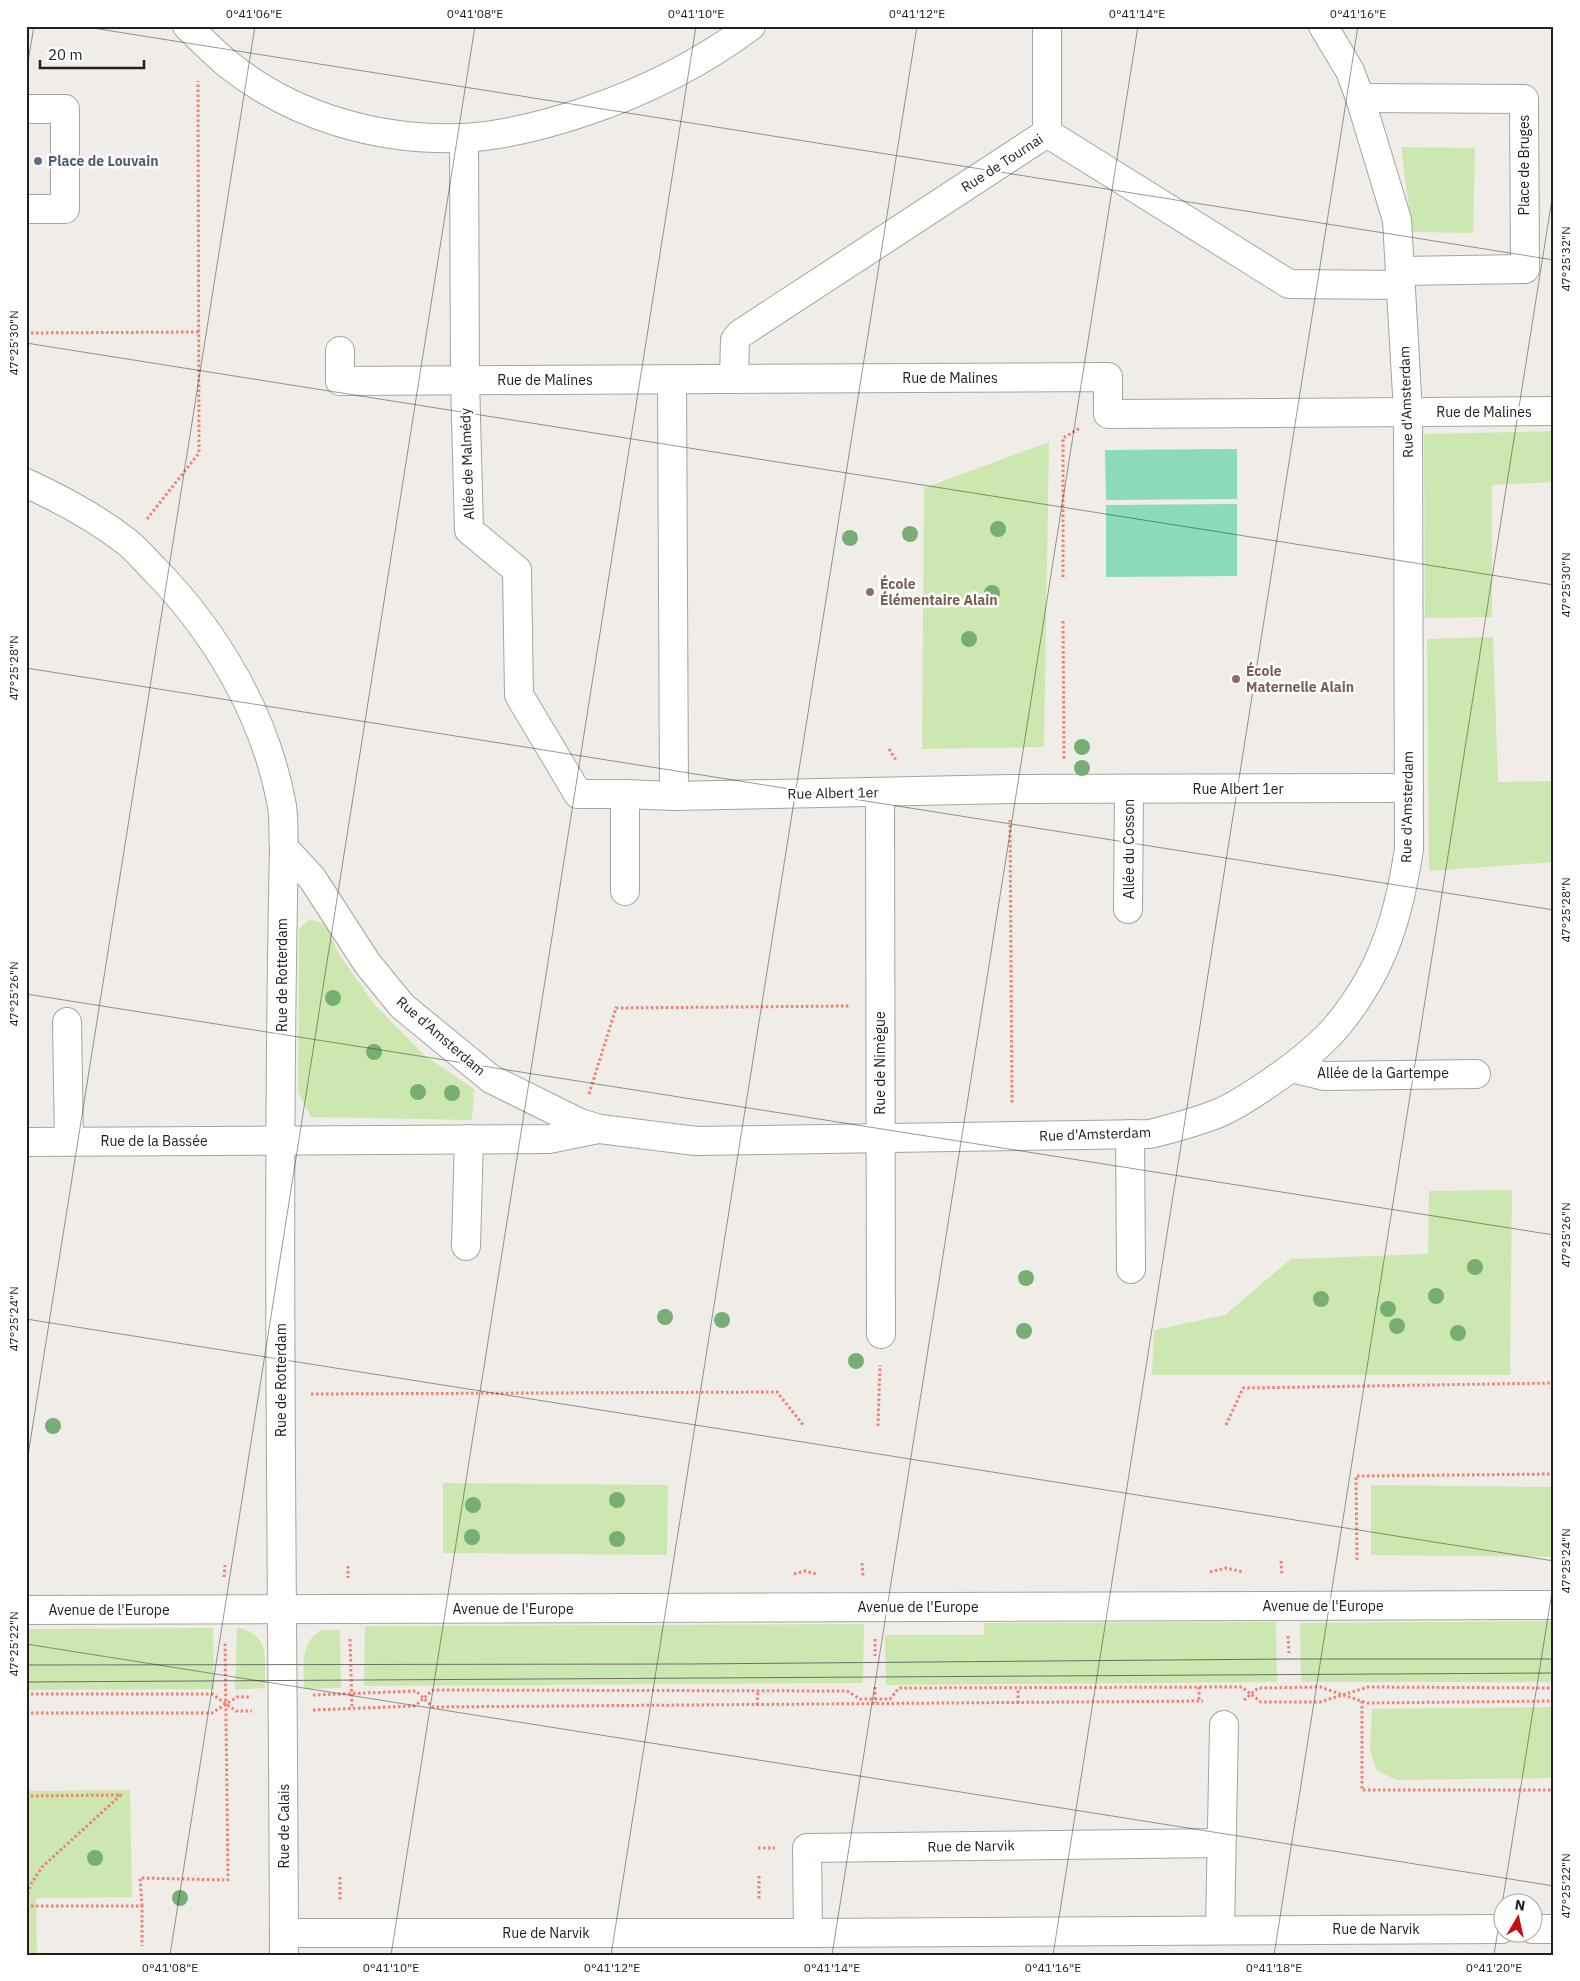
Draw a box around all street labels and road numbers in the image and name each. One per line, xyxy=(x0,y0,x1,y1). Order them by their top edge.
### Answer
street label: Place de Bruges xyxy=(1515,114,1533,215)
street label: Rue de Tournai xyxy=(958,130,1046,196)
street label: Rue d'Amsterdam xyxy=(1395,346,1417,458)
street label: Rue de Malines xyxy=(902,369,998,387)
street label: Rue de Malines xyxy=(497,371,593,389)
street label: Rue de Malines xyxy=(1436,403,1532,421)
street label: Allée de Malmédy xyxy=(456,408,478,520)
street label: Rue d'Amsterdam xyxy=(1397,751,1417,863)
street label: Rue Albert 1er xyxy=(1192,780,1284,798)
street label: Rue Albert 1er xyxy=(787,783,879,803)
street label: Allée du Cosson xyxy=(1120,799,1138,899)
street label: Rue de Rotterdam xyxy=(273,918,291,1032)
street label: Rue d'Amsterdam xyxy=(393,992,489,1080)
street label: Rue de Nimègue xyxy=(871,1011,889,1115)
street label: Allée de la Gartempe xyxy=(1317,1064,1449,1082)
street label: Rue d'Amsterdam xyxy=(1039,1123,1151,1145)
street label: Rue de la Bassée xyxy=(100,1132,208,1150)
street label: Rue de Rotterdam xyxy=(272,1323,290,1437)
street label: Avenue de l'Europe xyxy=(1262,1597,1384,1615)
street label: Avenue de l'Europe xyxy=(857,1598,979,1616)
street label: Avenue de l'Europe xyxy=(452,1600,574,1618)
street label: Avenue de l'Europe xyxy=(48,1601,170,1619)
street label: Rue de Calais xyxy=(275,1783,293,1868)
street label: Rue de Narvik xyxy=(927,1836,1015,1856)
street label: Rue de Narvik xyxy=(1332,1920,1420,1938)
street label: Rue de Narvik xyxy=(502,1924,590,1942)

